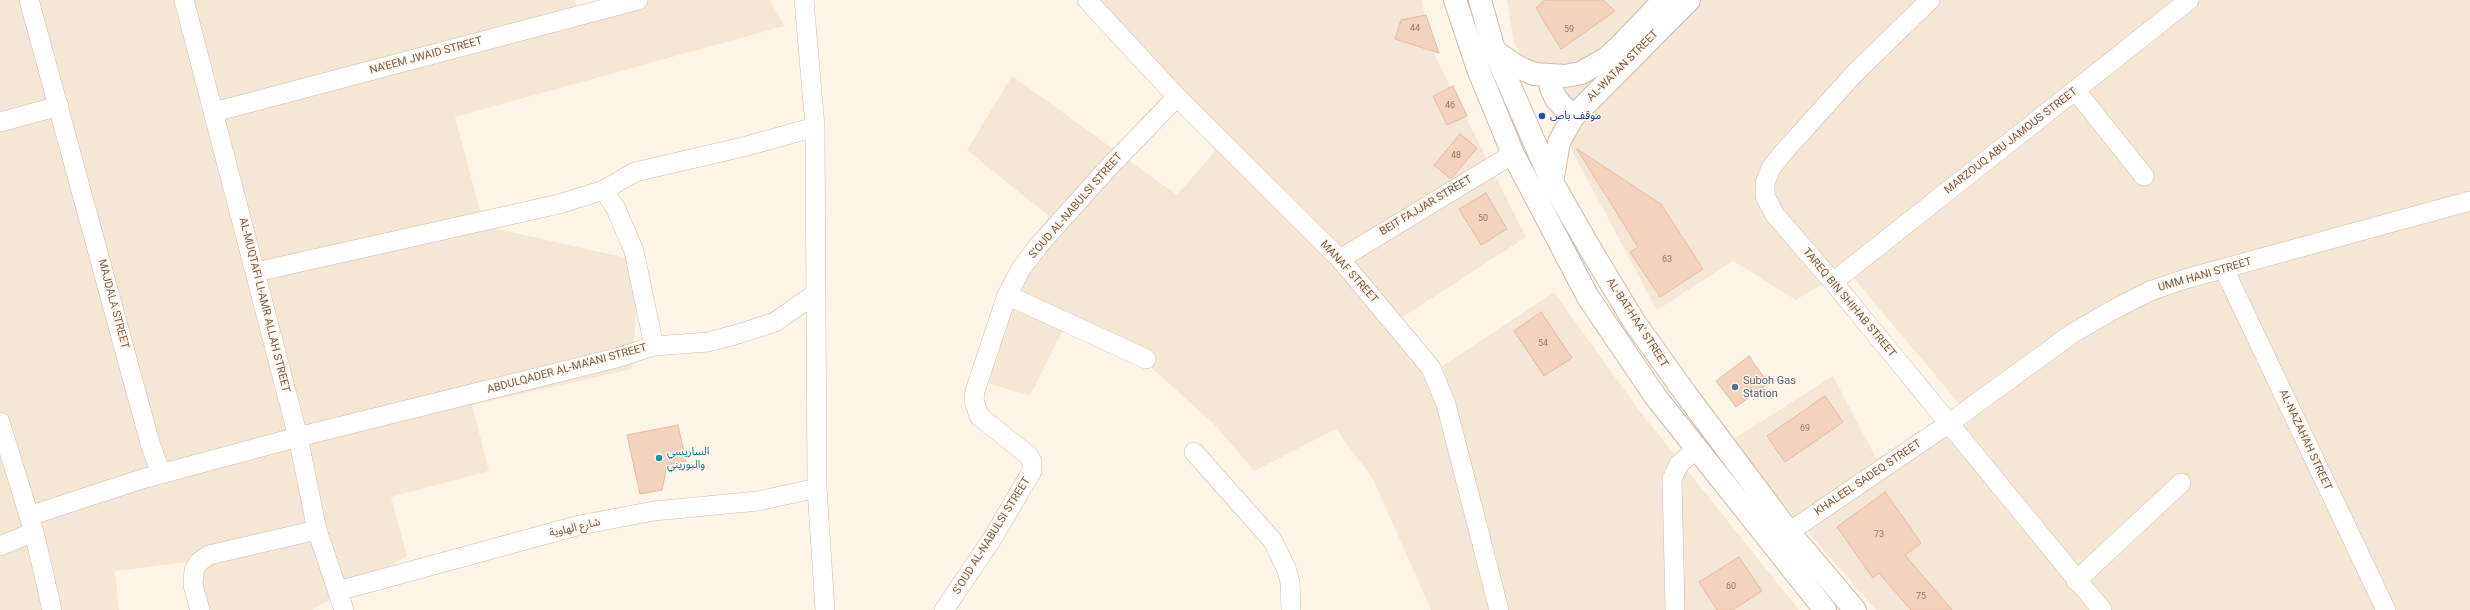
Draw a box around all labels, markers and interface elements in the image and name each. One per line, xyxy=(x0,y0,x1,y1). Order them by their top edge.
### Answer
house number: 44 xyxy=(1410,24,1420,34)
house number: 59 xyxy=(1564,25,1574,35)
street label: AL-WATAN STREET xyxy=(1585,28,1661,104)
street label: NA'EEM JWAID STREET xyxy=(368,35,484,77)
street label: MARZOUQ ABU JAMOUS STREET xyxy=(1942,85,2080,197)
house number: 46 xyxy=(1445,101,1455,111)
place label: موقف باص xyxy=(1550,109,1601,123)
marker: موقف باص xyxy=(1537,111,1547,121)
street label: S'OUD AL-NABULSI STREET xyxy=(1027,151,1125,261)
house number: 48 xyxy=(1451,151,1461,161)
street label: BEIT FAJJAR STREET xyxy=(1377,173,1475,239)
house number: 50 xyxy=(1478,214,1488,224)
street label: AL-MUQTAFI LI-AMR ALLAH STREET xyxy=(236,216,292,394)
street label: MANAF STREET xyxy=(1317,238,1381,306)
street label: TAREQ BIN SHIHAB STREET xyxy=(1800,246,1898,360)
house number: 63 xyxy=(1662,255,1672,265)
street label: UMM HANI STREET xyxy=(2157,255,2253,295)
street label: MAJDALA STREET xyxy=(95,258,131,350)
street label: AL-BAT-HAA’ STREET xyxy=(1603,276,1671,370)
house number: 54 xyxy=(1538,339,1548,349)
street label: ABDULQADER AL-MA'ANI STREET xyxy=(486,341,648,397)
place label: Suboh Gas Station xyxy=(1743,374,1796,400)
marker: Suboh Gas Station xyxy=(1730,382,1740,392)
street label: AL-NAZAHAH STREET xyxy=(2276,387,2334,493)
house number: 69 xyxy=(1800,424,1810,434)
street label: KHALEEL SADEQ STREET xyxy=(1812,437,1924,519)
place label: الساريسي والبوريني xyxy=(667,445,709,471)
marker: الساريسي والبوريني xyxy=(654,453,664,463)
street label: S'OUD AL-NABULSI STREET xyxy=(950,475,1034,597)
street label: شارع الهاوية xyxy=(548,516,602,540)
house number: 73 xyxy=(1874,530,1884,540)
house number: 60 xyxy=(1726,582,1736,592)
house number: 75 xyxy=(1916,592,1926,602)

